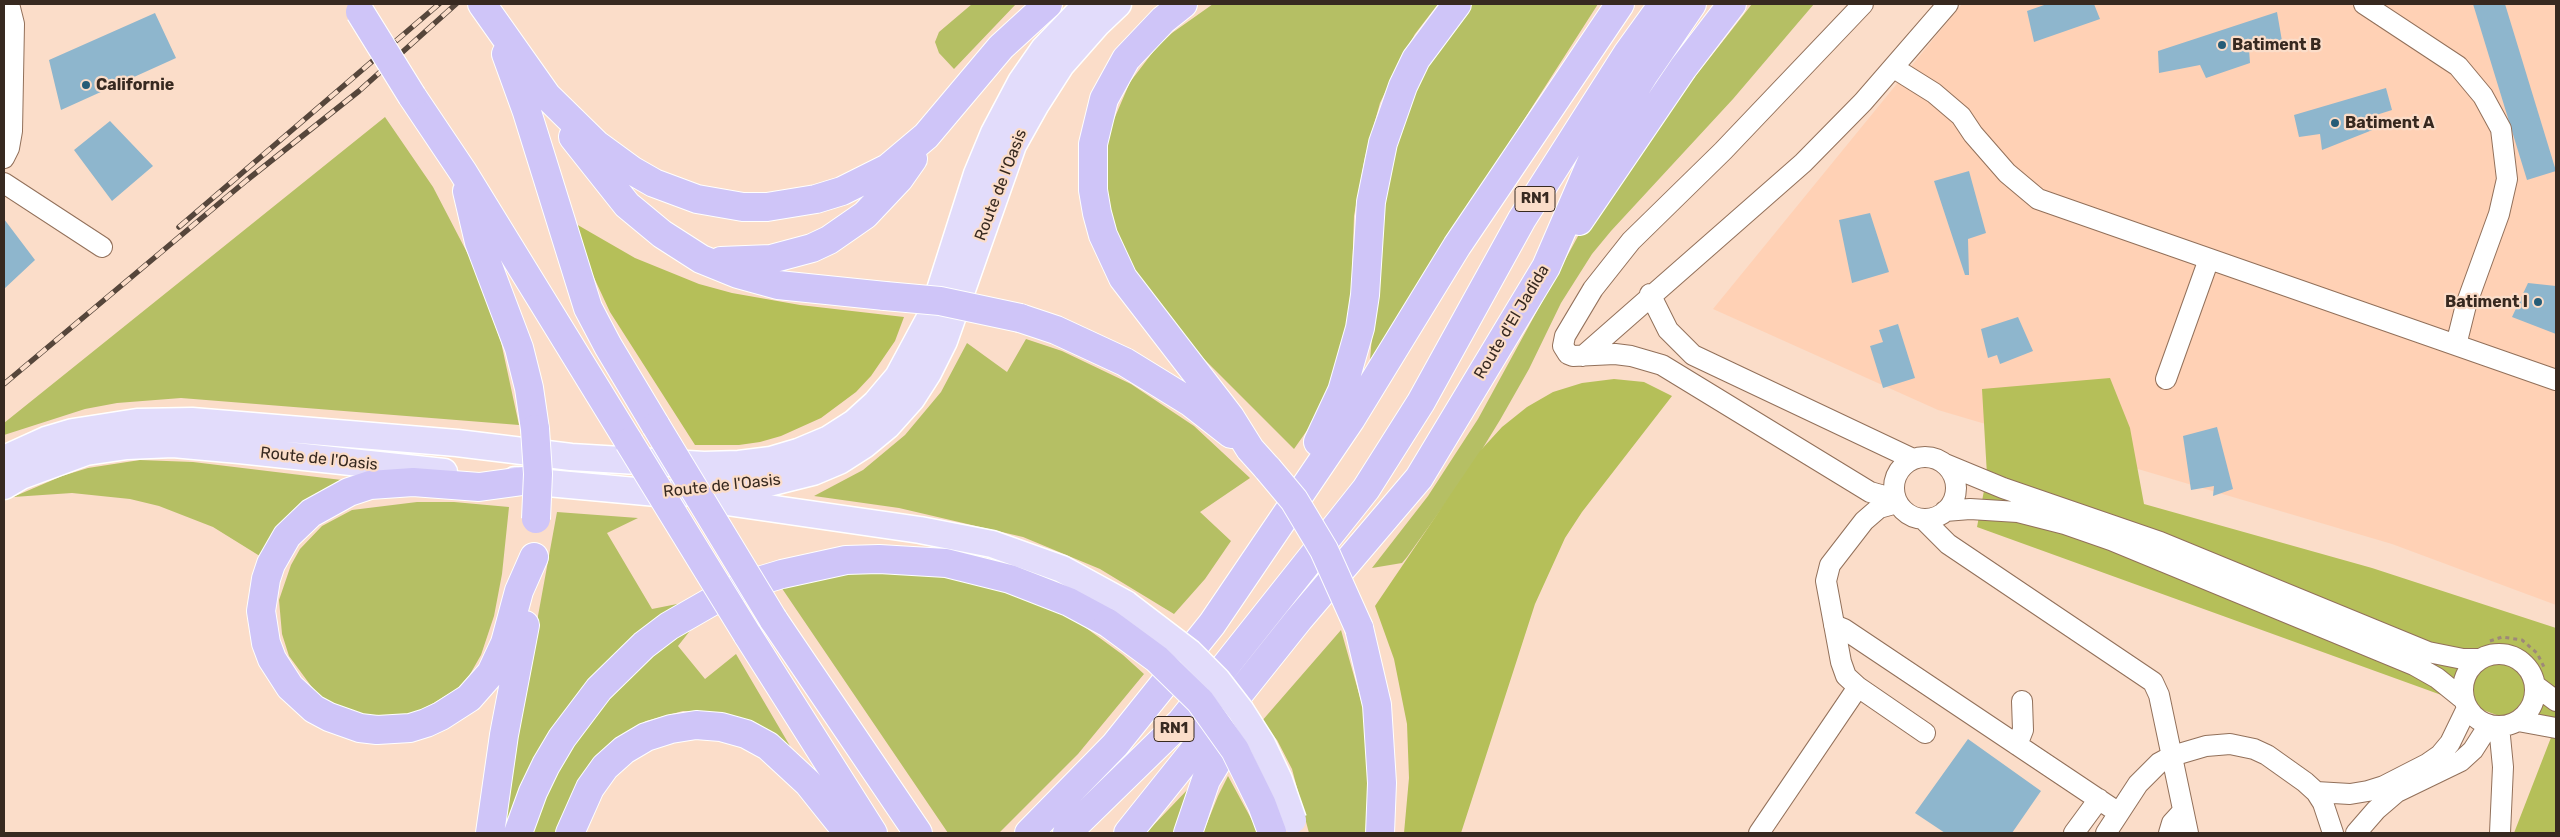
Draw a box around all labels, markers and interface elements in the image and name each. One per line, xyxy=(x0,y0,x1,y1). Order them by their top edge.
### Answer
place label: Batiment B xyxy=(2232,35,2321,55)
marker: Batiment B xyxy=(2216,39,2228,51)
place label: Californie xyxy=(96,75,174,95)
marker: Californie xyxy=(80,79,92,91)
place label: Batiment A xyxy=(2345,113,2434,133)
marker: Batiment A xyxy=(2329,117,2341,129)
street label: Route de l'Oasis xyxy=(971,126,1031,244)
road number: RN1 xyxy=(1515,186,1555,212)
street label: Route d'El Jadida xyxy=(1470,262,1554,382)
place label: Batiment I xyxy=(2445,292,2528,312)
marker: Batiment I xyxy=(2532,296,2544,308)
street label: Route de l'Oasis xyxy=(259,443,379,475)
street label: Route de l'Oasis xyxy=(662,470,782,502)
road number: RN1 xyxy=(1154,716,1194,742)

